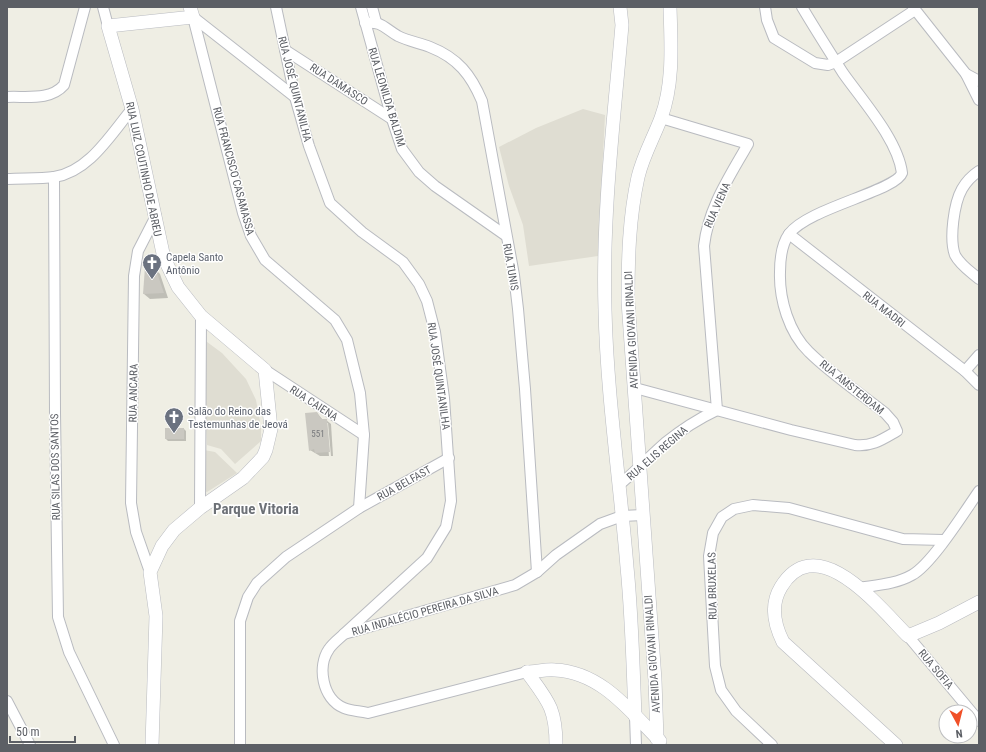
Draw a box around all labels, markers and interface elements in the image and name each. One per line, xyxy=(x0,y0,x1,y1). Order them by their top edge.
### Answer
street label: RUA JOSÉ QUINTANILHA xyxy=(275,35,314,144)
street label: RUA LEONILDA BALDIM xyxy=(365,46,408,148)
street label: RUA DAMASCO xyxy=(307,61,370,108)
street label: RUA LUIZ COUTINHO DE ABREU xyxy=(123,101,164,238)
street label: RUA FRANCISCO CASAMASSA xyxy=(210,106,257,237)
street label: RUA VIENA xyxy=(702,180,734,230)
street label: RUA TUNIS xyxy=(500,242,521,292)
place label: Capela Santo Antônio xyxy=(166,251,224,277)
church icon: Capela Santo Antônio xyxy=(141,252,163,280)
street label: AVENIDA GIOVANI RINALDI xyxy=(622,271,641,389)
street label: RUA MADRI xyxy=(860,289,908,330)
street label: RUA JOSÉ QUINTANILHA xyxy=(425,322,453,431)
street label: RUA AMSTERDAM xyxy=(817,357,886,417)
street label: RUA ANCARA xyxy=(126,363,141,422)
street label: RUA CAIENA xyxy=(287,383,341,424)
place label: Salão do Reino das Testemunhas de Jeová xyxy=(188,405,288,431)
church icon: Salão do Reino das Testemunhas de Jeová xyxy=(163,406,185,434)
street label: RUA SILAS DOS SANTOS xyxy=(48,413,63,521)
street label: RUA ELIS REGINA xyxy=(624,423,691,483)
house number: 551 xyxy=(311,429,325,439)
street label: RUA BELFAST xyxy=(375,463,434,504)
district label: Parque Vitoria xyxy=(213,500,299,518)
street label: RUA BRUXELAS xyxy=(705,552,720,620)
street label: RUA INDALÉCIO PEREIRA DA SILVA xyxy=(350,584,501,639)
street label: AVENIDA GIOVANI RINALDI xyxy=(642,595,663,713)
street label: RUA SOFIA xyxy=(915,647,956,692)
north arrow xyxy=(938,704,978,744)
scale bar xyxy=(10,718,75,744)
text: 50 m xyxy=(16,725,40,739)
text: N xyxy=(955,727,963,740)

